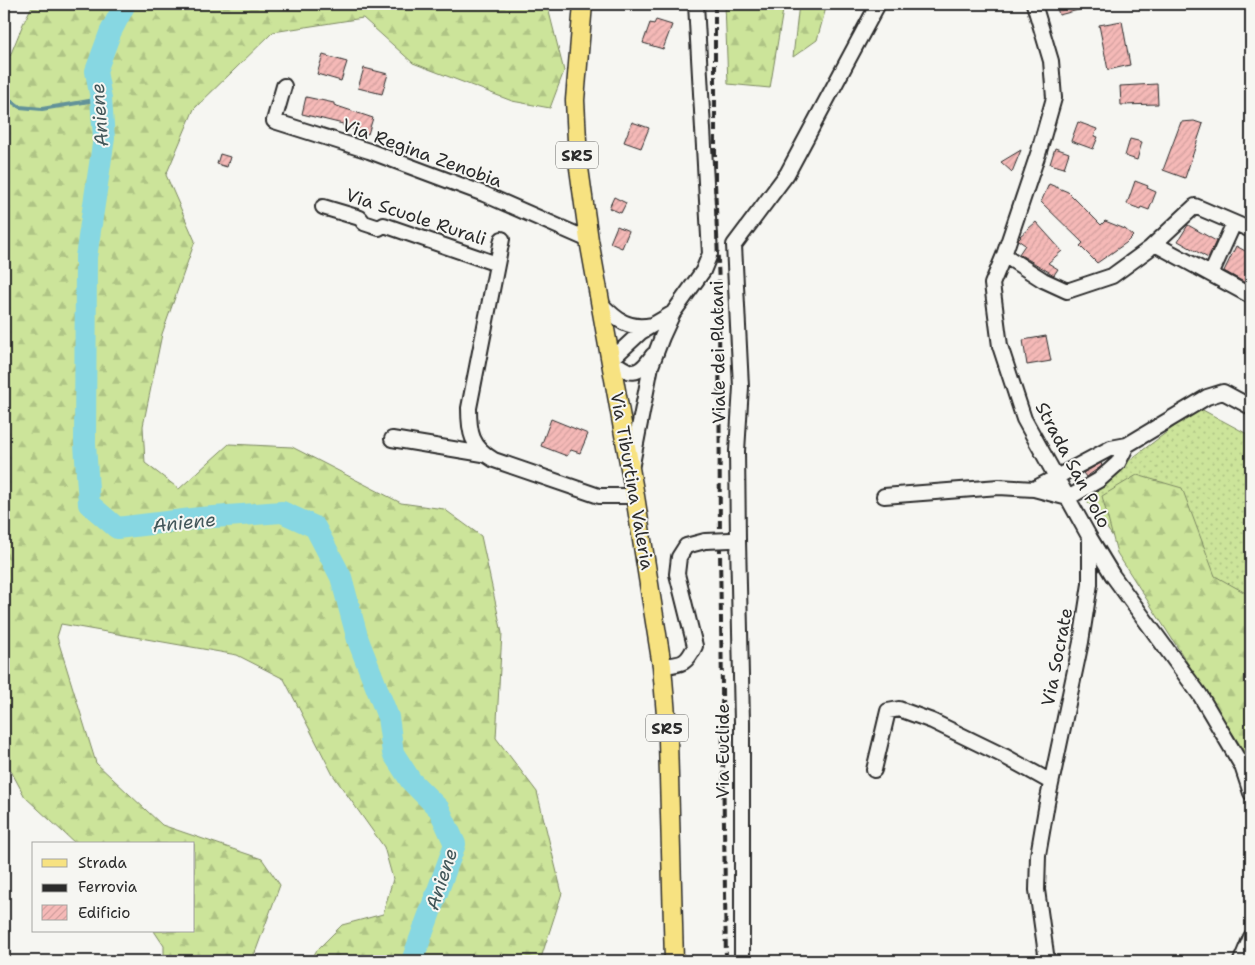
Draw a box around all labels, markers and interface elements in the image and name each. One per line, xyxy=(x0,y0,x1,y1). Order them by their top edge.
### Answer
water label: Aniene xyxy=(85,82,114,148)
street label: Via Regina Zenobia xyxy=(339,113,505,193)
road number: SR5 xyxy=(556,142,598,168)
street label: Via Scuole Rurali xyxy=(343,183,489,251)
street label: Viale dei Platani xyxy=(705,280,731,424)
street label: Via Tiburtina Valeria xyxy=(605,390,659,572)
street label: Strada San Polo xyxy=(1030,398,1116,532)
water label: Aniene xyxy=(151,507,217,538)
street label: Via Socrate xyxy=(1036,606,1078,708)
street label: Via Euclide xyxy=(711,703,735,799)
road number: SR5 xyxy=(646,714,688,741)
legend xyxy=(32,842,195,932)
water label: Aniene xyxy=(420,845,463,913)
text: Strada xyxy=(78,853,127,873)
text: Ferrovia xyxy=(78,877,138,897)
text: Edificio xyxy=(78,903,130,923)

